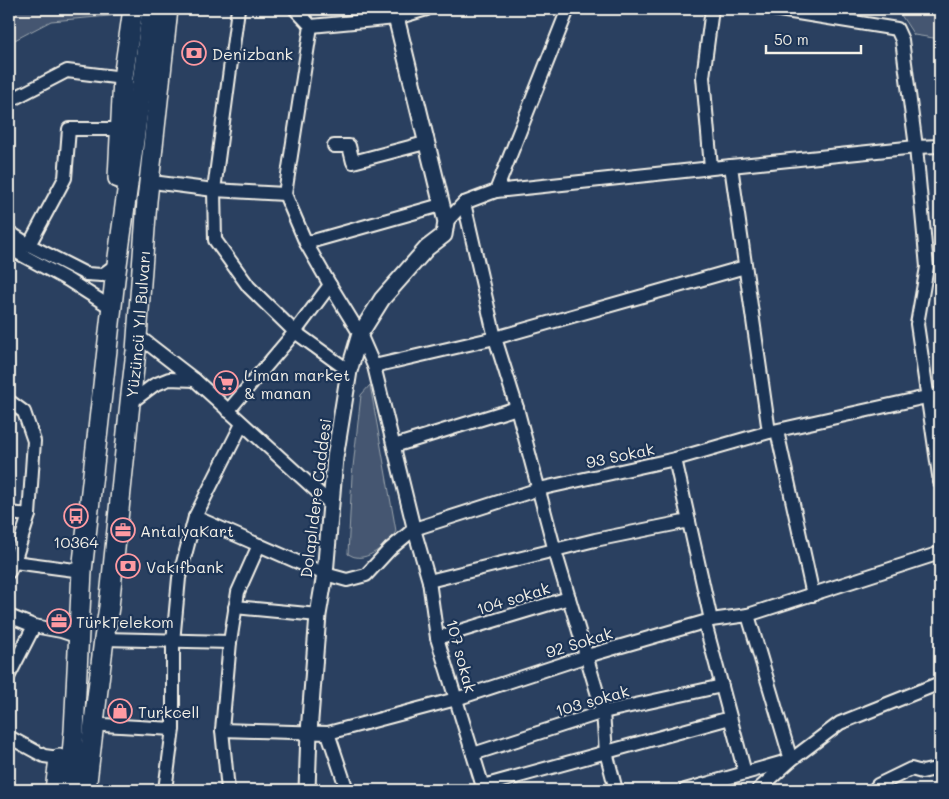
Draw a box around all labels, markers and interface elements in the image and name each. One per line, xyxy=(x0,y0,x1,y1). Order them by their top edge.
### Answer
scale bar xyxy=(766,22,862,54)
text: 50 m xyxy=(774,29,809,49)
bank icon: Denizbank xyxy=(181,40,207,66)
place label: Denizbank xyxy=(212,43,293,64)
street label: Yüzüncü Yıl Bulvarı xyxy=(120,249,154,399)
place label: Liman market & manan xyxy=(244,364,350,403)
supermarket icon: Liman market & manan xyxy=(213,370,239,396)
street label: Dolaplıdere Caddesi xyxy=(295,417,335,579)
street label: 93 Sokak xyxy=(584,438,656,472)
bus stop icon: 10364 xyxy=(63,503,89,529)
office icon: AntalyaKart xyxy=(110,517,136,543)
place label: AntalyaKart xyxy=(140,520,234,541)
place label: 10364 xyxy=(53,531,99,552)
bank icon: Vakıfbank xyxy=(115,553,141,579)
place label: Vakıfbank xyxy=(146,556,224,577)
street label: 104 sokak xyxy=(474,577,552,619)
office icon: TürkTelekom xyxy=(46,608,72,634)
place label: TürkTelekom xyxy=(76,611,174,632)
street label: 107 sokak xyxy=(442,617,482,695)
street label: 92 Sokak xyxy=(543,622,615,662)
street label: 103 sokak xyxy=(553,679,631,721)
shop icon: Turkcell xyxy=(107,698,133,724)
place label: Turkcell xyxy=(138,701,200,722)

